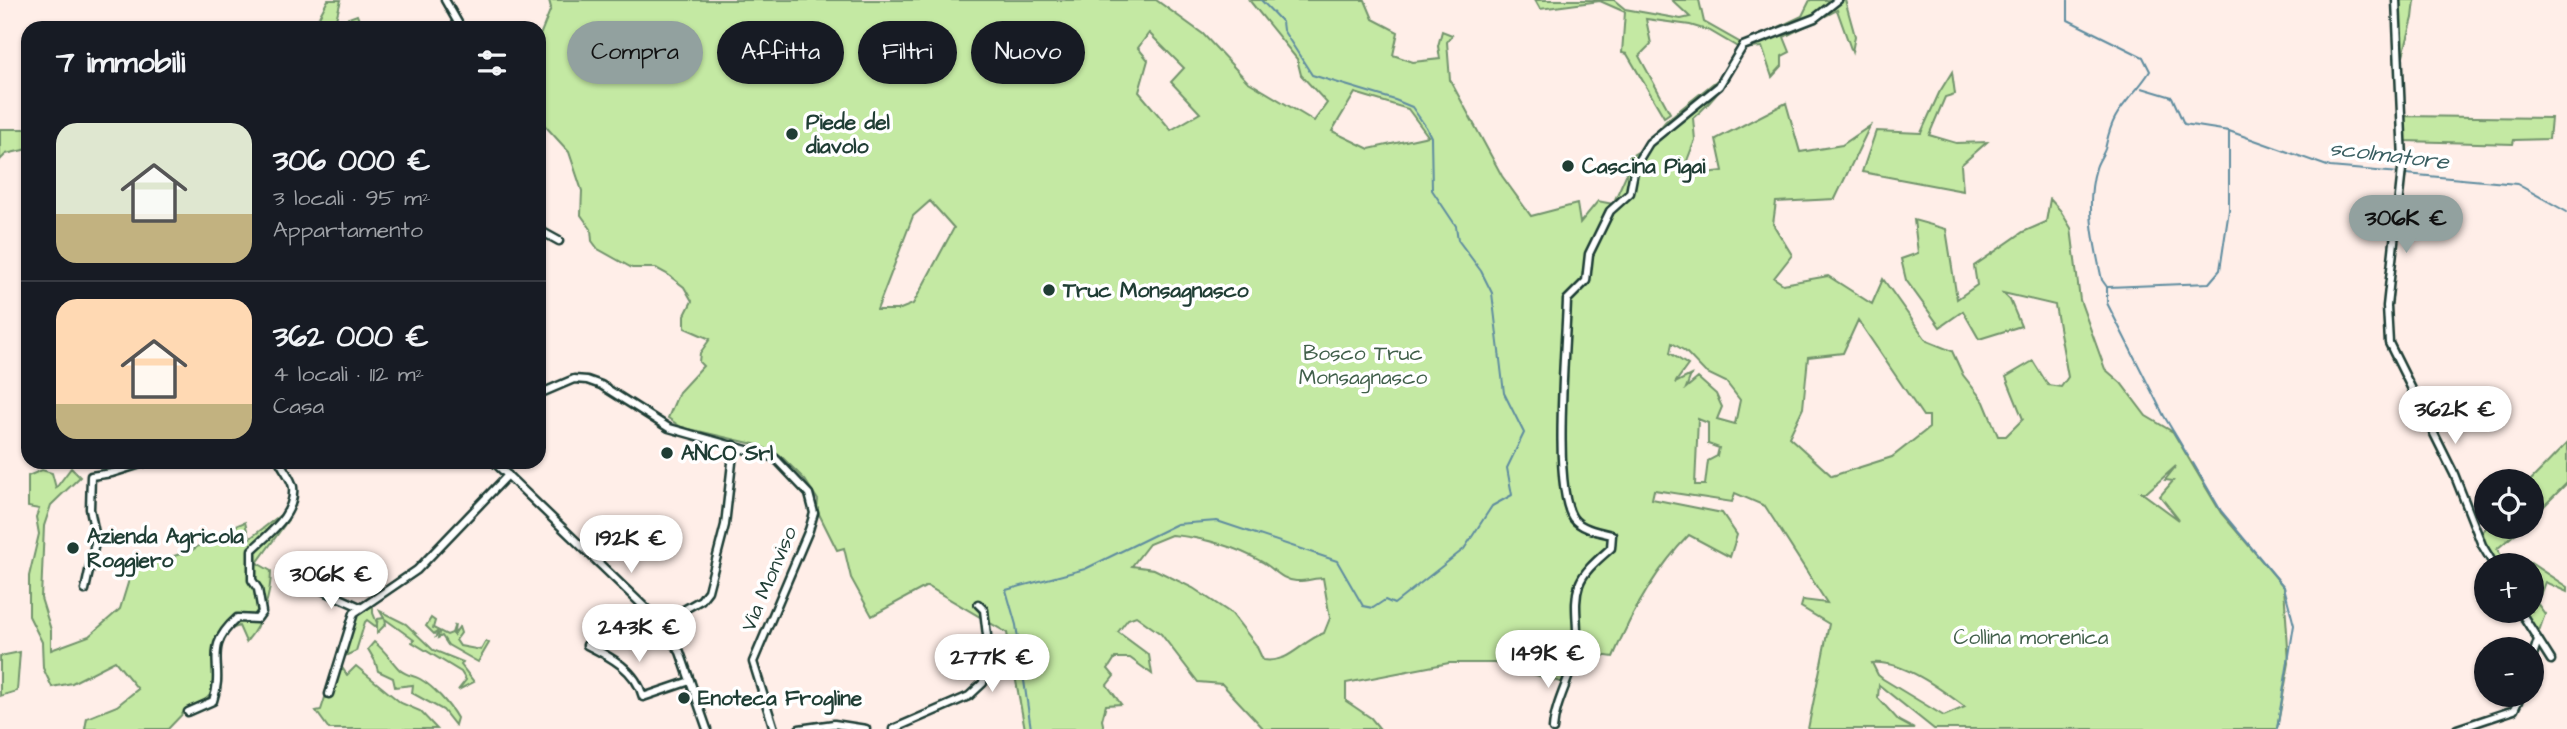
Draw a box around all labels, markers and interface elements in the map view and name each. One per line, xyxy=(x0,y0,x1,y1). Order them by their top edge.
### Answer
chip: Compra xyxy=(567,21,703,84)
chip: Affitta xyxy=(717,21,844,84)
chip: Filtri xyxy=(858,21,957,84)
chip: Nuovo xyxy=(971,21,1085,84)
text: 7 immobili xyxy=(56,42,185,84)
icon: filters xyxy=(473,44,511,82)
place label: Piede del diavolo xyxy=(805,108,891,161)
marker: Piede del diavolo xyxy=(784,126,800,142)
water label: scolmatore xyxy=(2328,132,2452,178)
text: 306 000 € xyxy=(273,140,431,182)
icon: home xyxy=(112,151,196,235)
place label: Cascina Pigai xyxy=(1582,152,1706,183)
marker: Cascina Pigai xyxy=(1560,158,1576,174)
text: 3 locali · 95 m² xyxy=(273,182,431,214)
pin: 306K € xyxy=(2349,196,2463,255)
text: 306K € xyxy=(2365,202,2447,234)
text: Appartamento xyxy=(273,214,423,246)
place label: Truc Monsagnasco xyxy=(1062,276,1249,307)
marker: Truc Monsagnasco xyxy=(1041,282,1057,298)
text: 362 000 € xyxy=(273,316,429,358)
icon: home xyxy=(112,327,196,411)
park label: Bosco Truc Monsagnasco xyxy=(1299,339,1427,394)
text: 4 locali · 112 m² xyxy=(273,358,424,390)
pin: 362K € xyxy=(2398,386,2512,446)
text: Casa xyxy=(273,390,324,422)
text: 362K € xyxy=(2415,393,2495,425)
place label: ANCO Srl xyxy=(681,439,774,468)
marker: ANCO Srl xyxy=(659,445,675,461)
map controls xyxy=(2474,469,2544,707)
button: locate xyxy=(2474,469,2544,539)
pin: 192K € xyxy=(574,516,688,575)
place label: Azienda Agricola Roggiero xyxy=(87,522,244,577)
text: 192K € xyxy=(596,522,666,554)
street label: Via Monviso xyxy=(734,522,804,636)
marker: Azienda Agricola Roggiero xyxy=(65,540,81,556)
pin: 306K € xyxy=(274,552,388,611)
button: + xyxy=(2474,553,2544,623)
text: 306K € xyxy=(290,558,372,590)
pin: 243K € xyxy=(582,604,696,664)
text: 243K € xyxy=(598,611,680,643)
park label: Collina morenica xyxy=(1954,623,2109,652)
pin: 149K € xyxy=(1491,630,1605,690)
pin: 277K € xyxy=(935,634,1049,694)
text: 149K € xyxy=(1511,637,1585,669)
button: − xyxy=(2474,637,2544,707)
text: 277K € xyxy=(951,641,1033,673)
place label: Enoteca Frogline xyxy=(698,684,863,715)
marker: Enoteca Frogline xyxy=(676,690,692,706)

